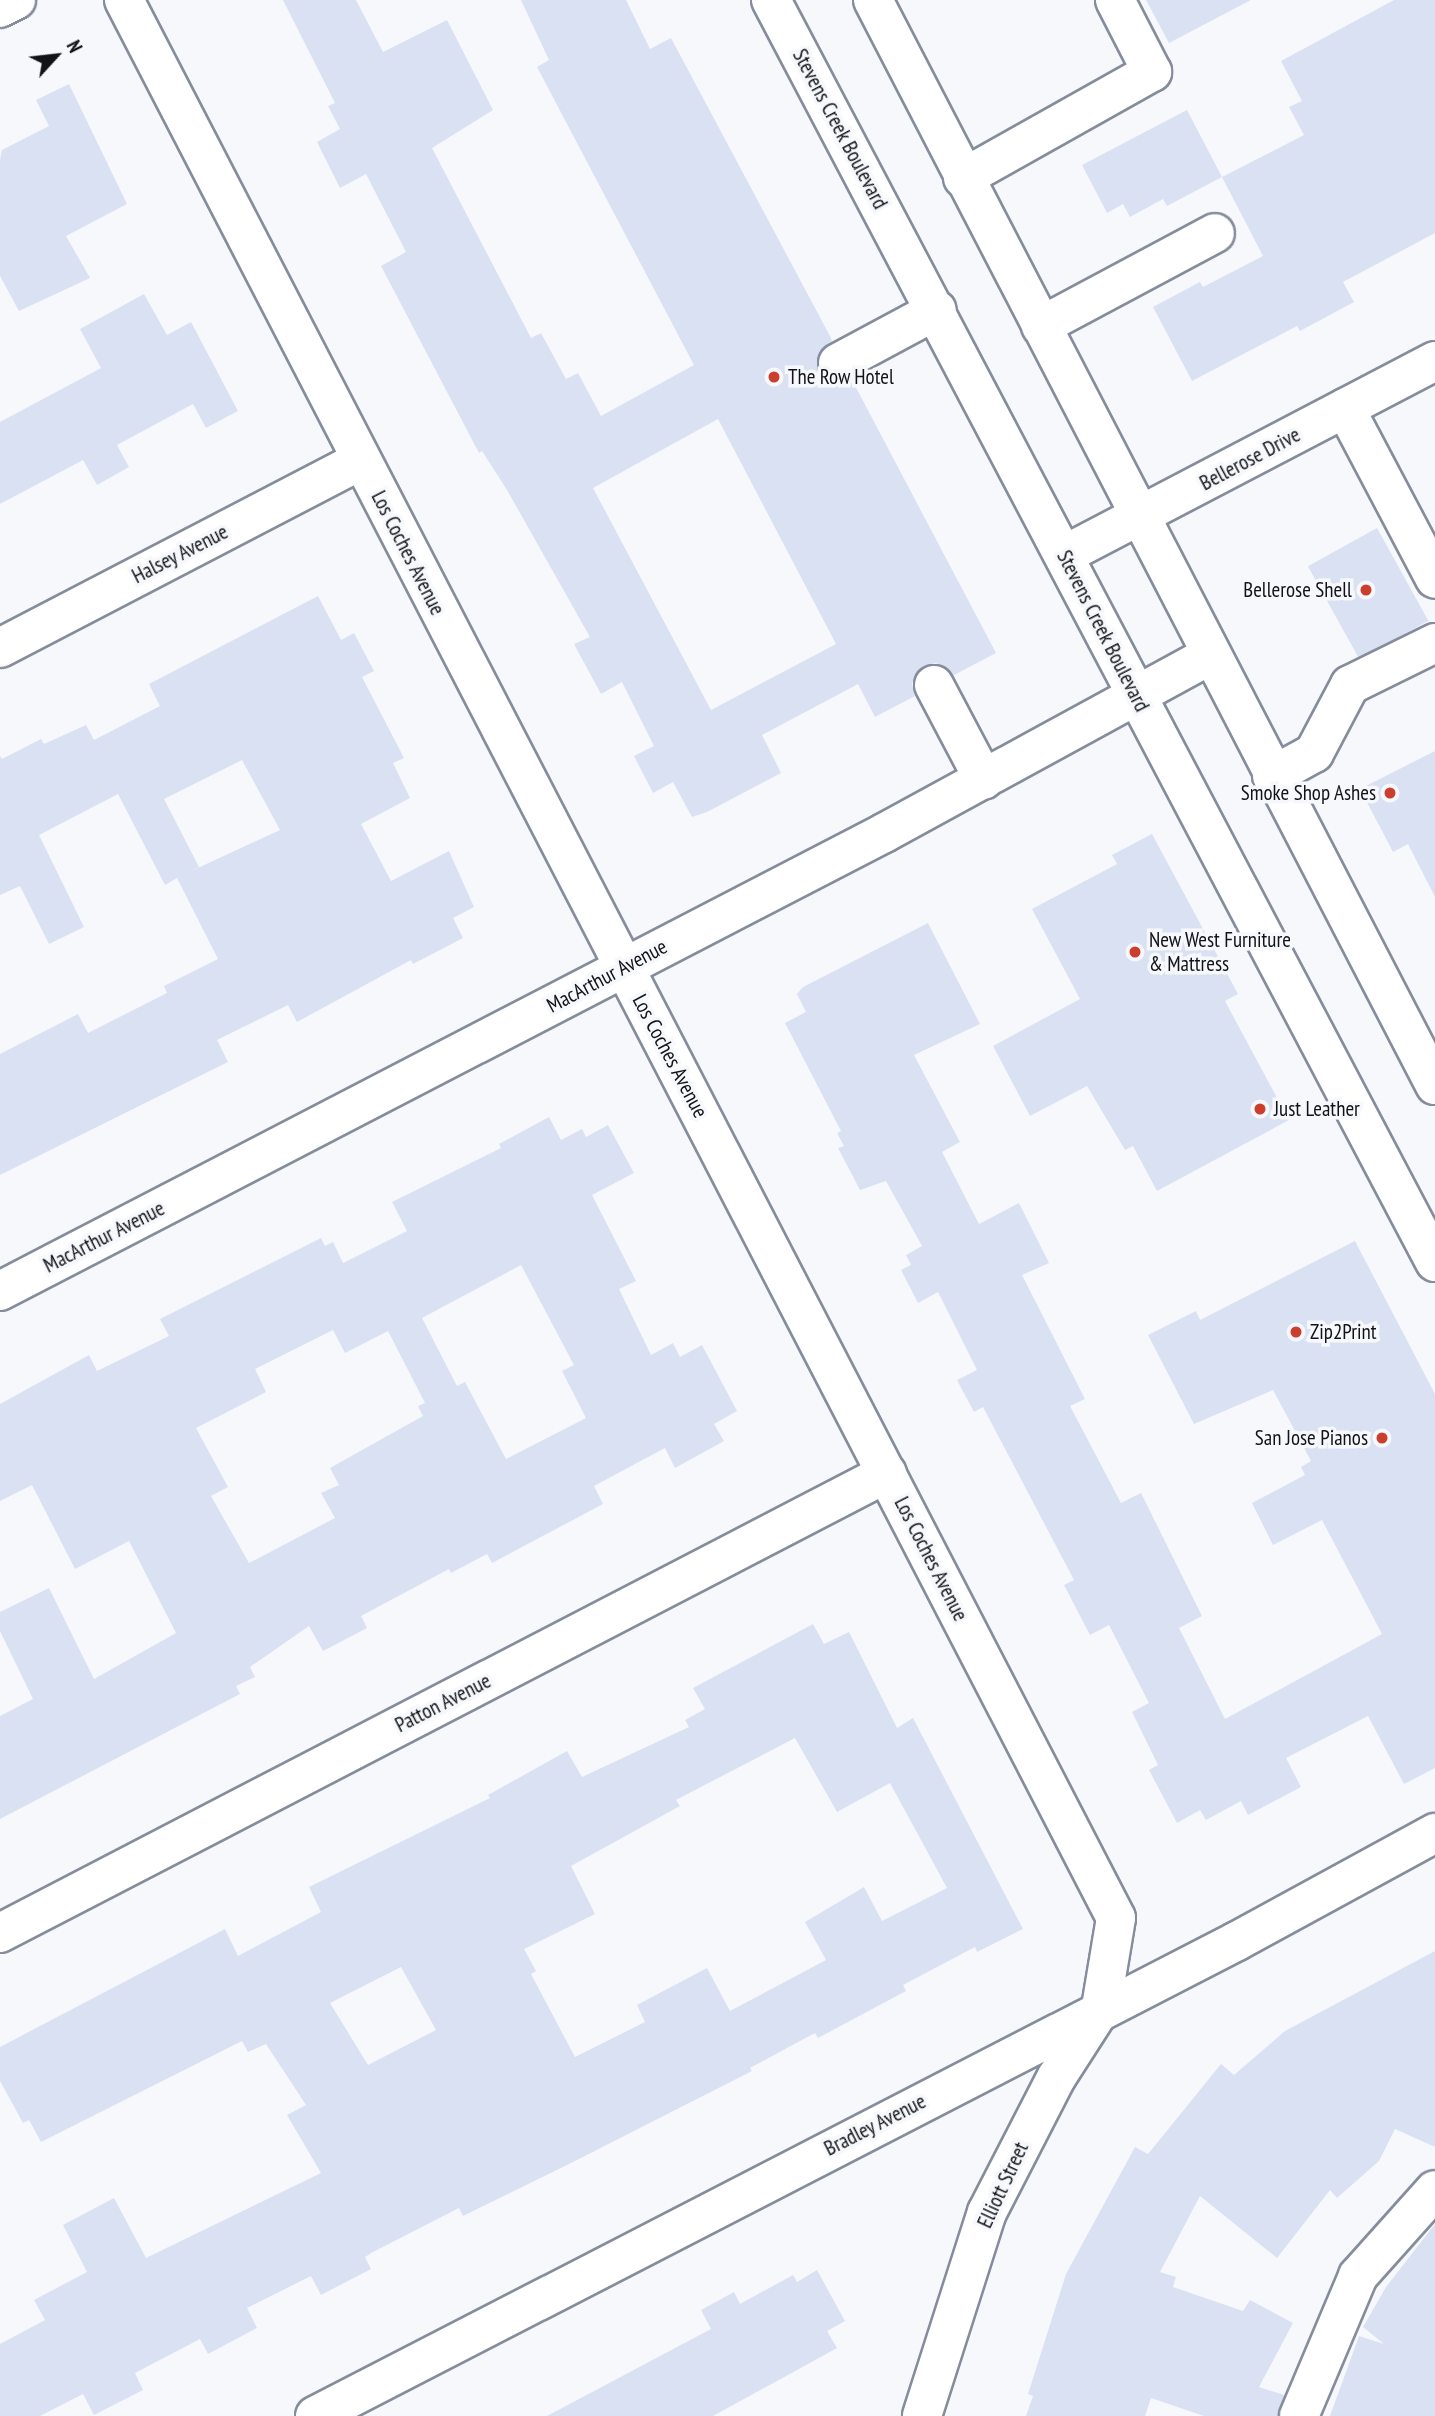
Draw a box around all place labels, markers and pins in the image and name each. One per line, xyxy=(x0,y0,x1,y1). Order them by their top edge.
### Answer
place label: The Row Hotel xyxy=(788,364,894,390)
marker: The Row Hotel xyxy=(766,369,782,385)
place label: Bellerose Shell xyxy=(1243,577,1352,603)
marker: Bellerose Shell xyxy=(1358,582,1374,598)
place label: Smoke Shop Ashes xyxy=(1240,780,1376,806)
marker: Smoke Shop Ashes xyxy=(1382,785,1398,801)
place label: New West Furniture & Mattress xyxy=(1149,927,1292,977)
marker: New West Furniture & Mattress xyxy=(1127,944,1143,960)
place label: Just Leather xyxy=(1274,1096,1360,1122)
marker: Just Leather xyxy=(1252,1101,1268,1117)
place label: Zip2Print xyxy=(1310,1319,1377,1345)
marker: Zip2Print xyxy=(1288,1324,1304,1340)
place label: San Jose Pianos xyxy=(1255,1425,1368,1451)
marker: San Jose Pianos xyxy=(1374,1430,1390,1446)

